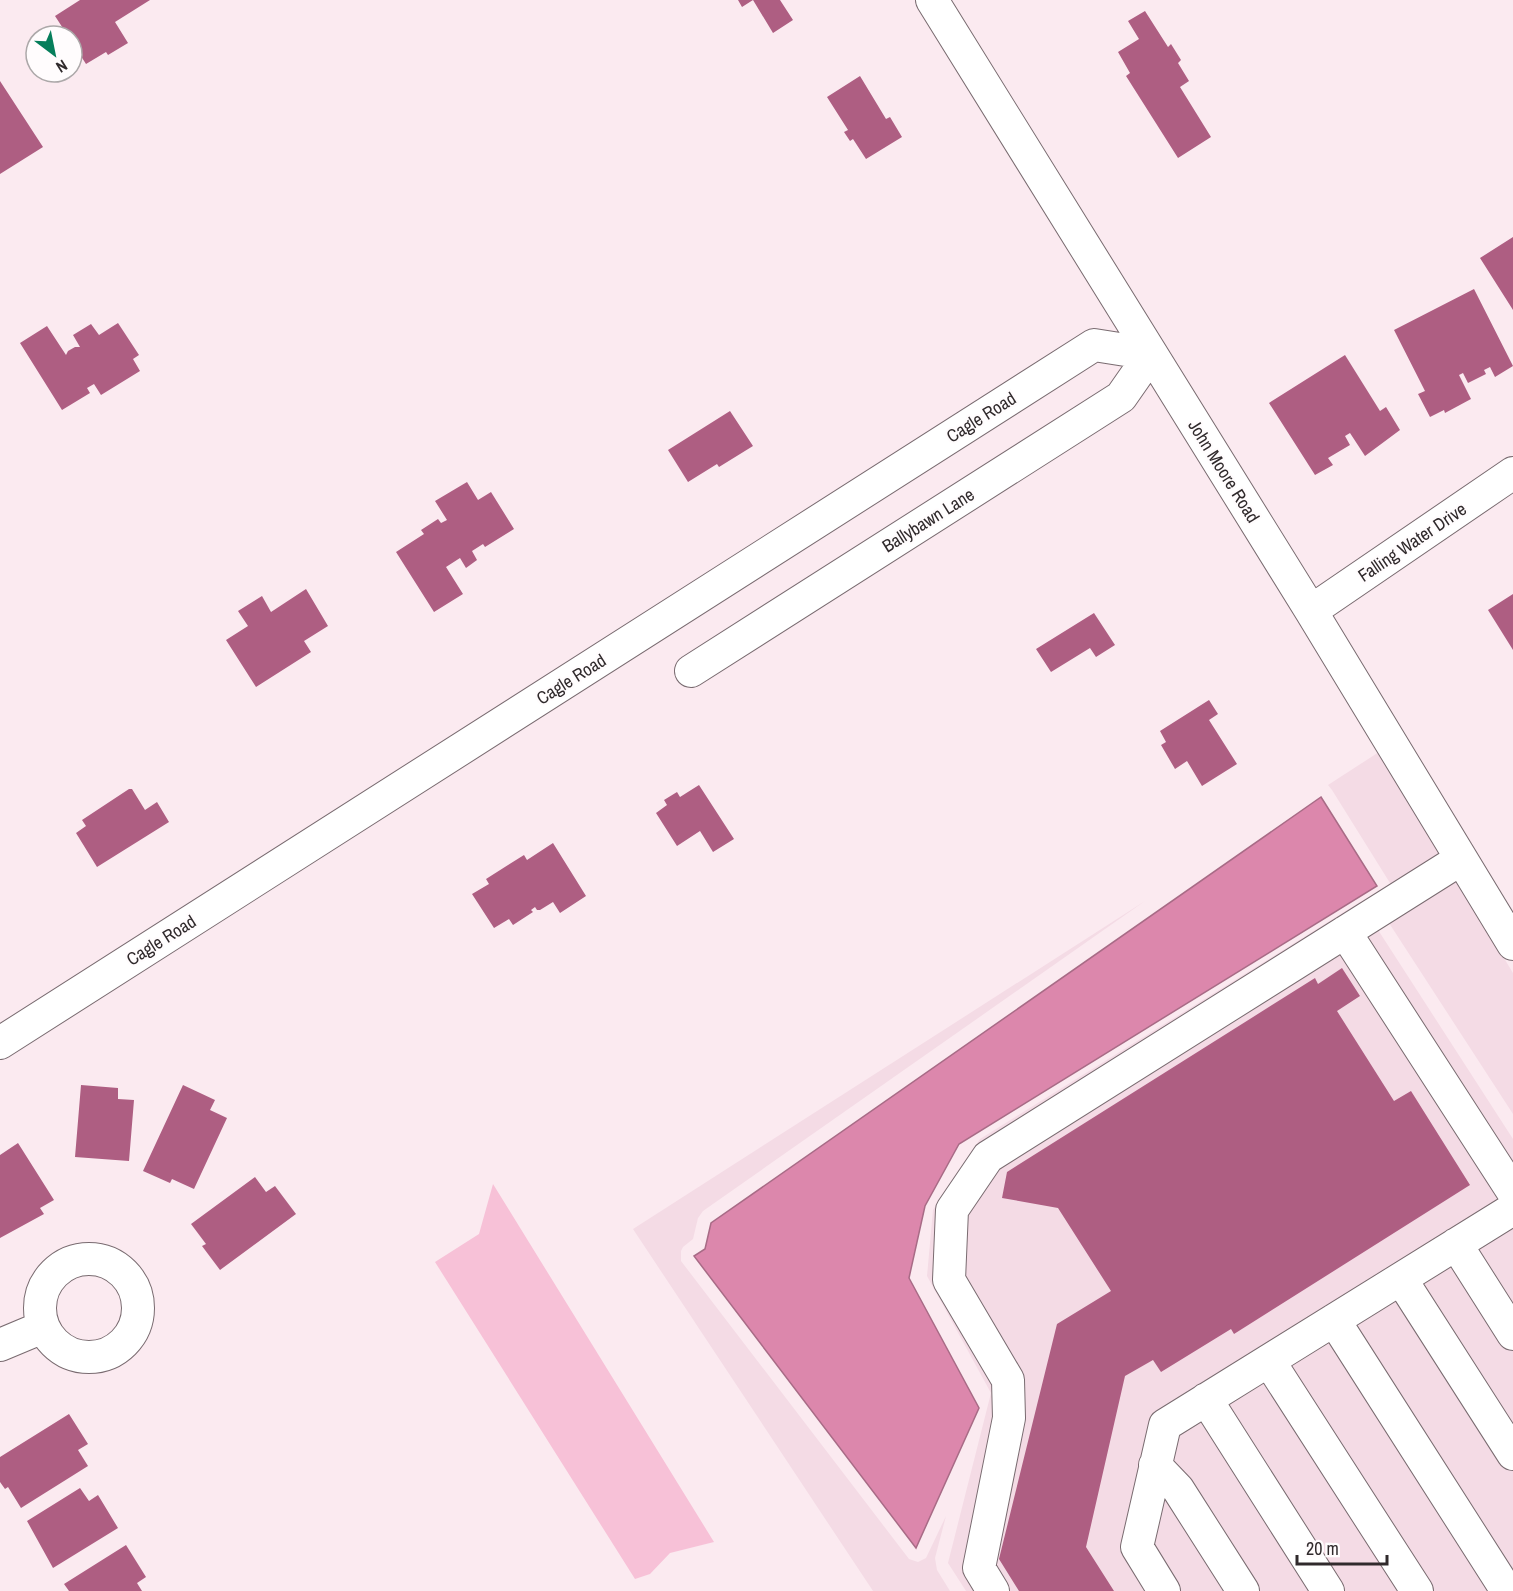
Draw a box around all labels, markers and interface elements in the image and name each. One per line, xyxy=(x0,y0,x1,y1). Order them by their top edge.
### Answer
north arrow xyxy=(24,24,84,84)
text: N xyxy=(52,55,72,79)
street label: Cagle Road xyxy=(941,386,1021,448)
street label: John Moore Road xyxy=(1182,415,1266,527)
street label: Ballybawn Lane xyxy=(877,482,979,558)
street label: Falling Water Drive xyxy=(1353,496,1471,588)
street label: Cagle Road xyxy=(531,648,611,710)
street label: Cagle Road xyxy=(121,909,201,971)
scale bar xyxy=(1297,1528,1387,1566)
text: 20 m xyxy=(1306,1536,1339,1561)

